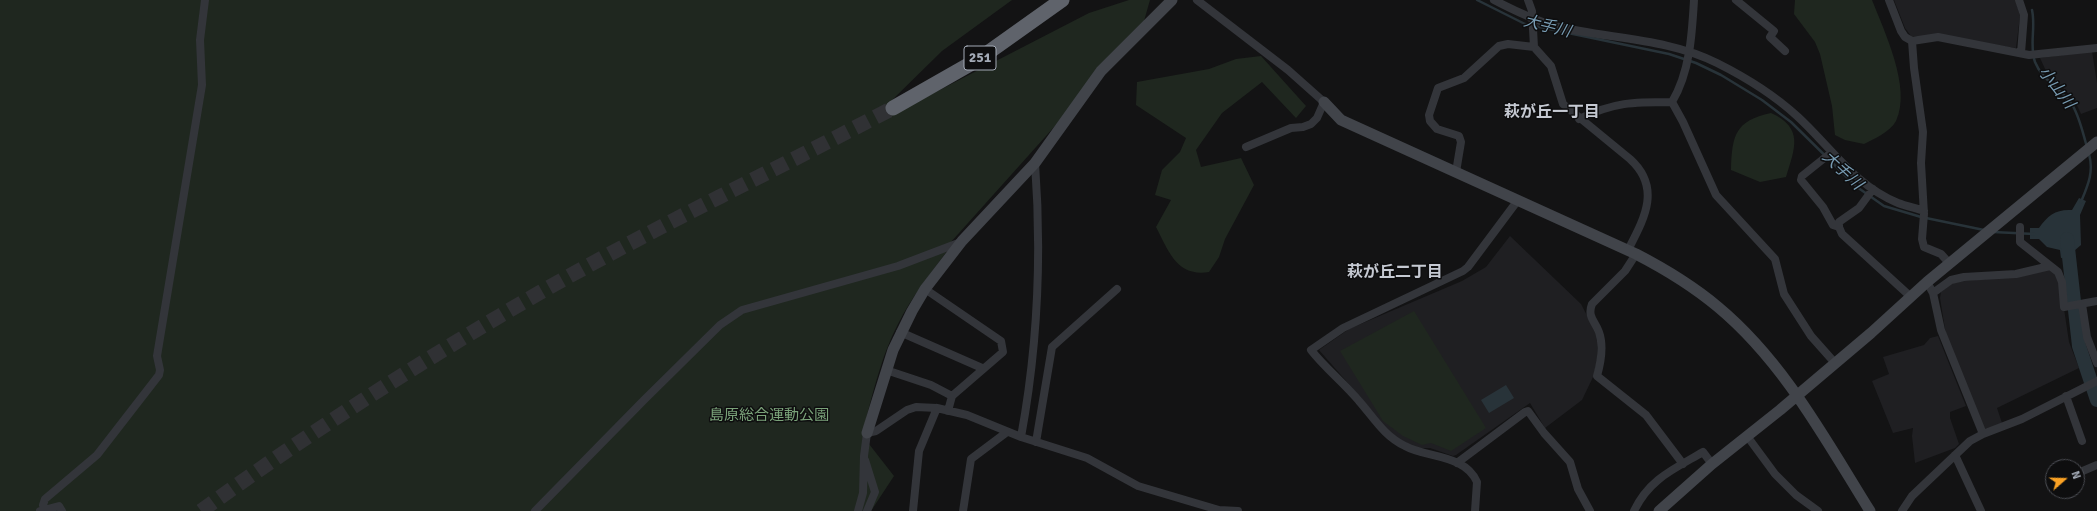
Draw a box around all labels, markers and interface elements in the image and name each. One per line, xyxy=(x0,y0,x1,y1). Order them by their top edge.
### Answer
water label: 大手川 xyxy=(1521,12,1573,42)
road number: 251 xyxy=(964,46,996,70)
water label: 小山川 xyxy=(2034,63,2078,113)
district label: 萩が丘一丁目 xyxy=(1504,103,1600,123)
water label: 大手川 xyxy=(1818,148,1866,194)
district label: 萩が丘二丁目 xyxy=(1347,263,1443,283)
park label: 島原総合運動公園 xyxy=(709,407,829,425)
north arrow xyxy=(2045,459,2085,499)
text: N xyxy=(2068,469,2083,481)

